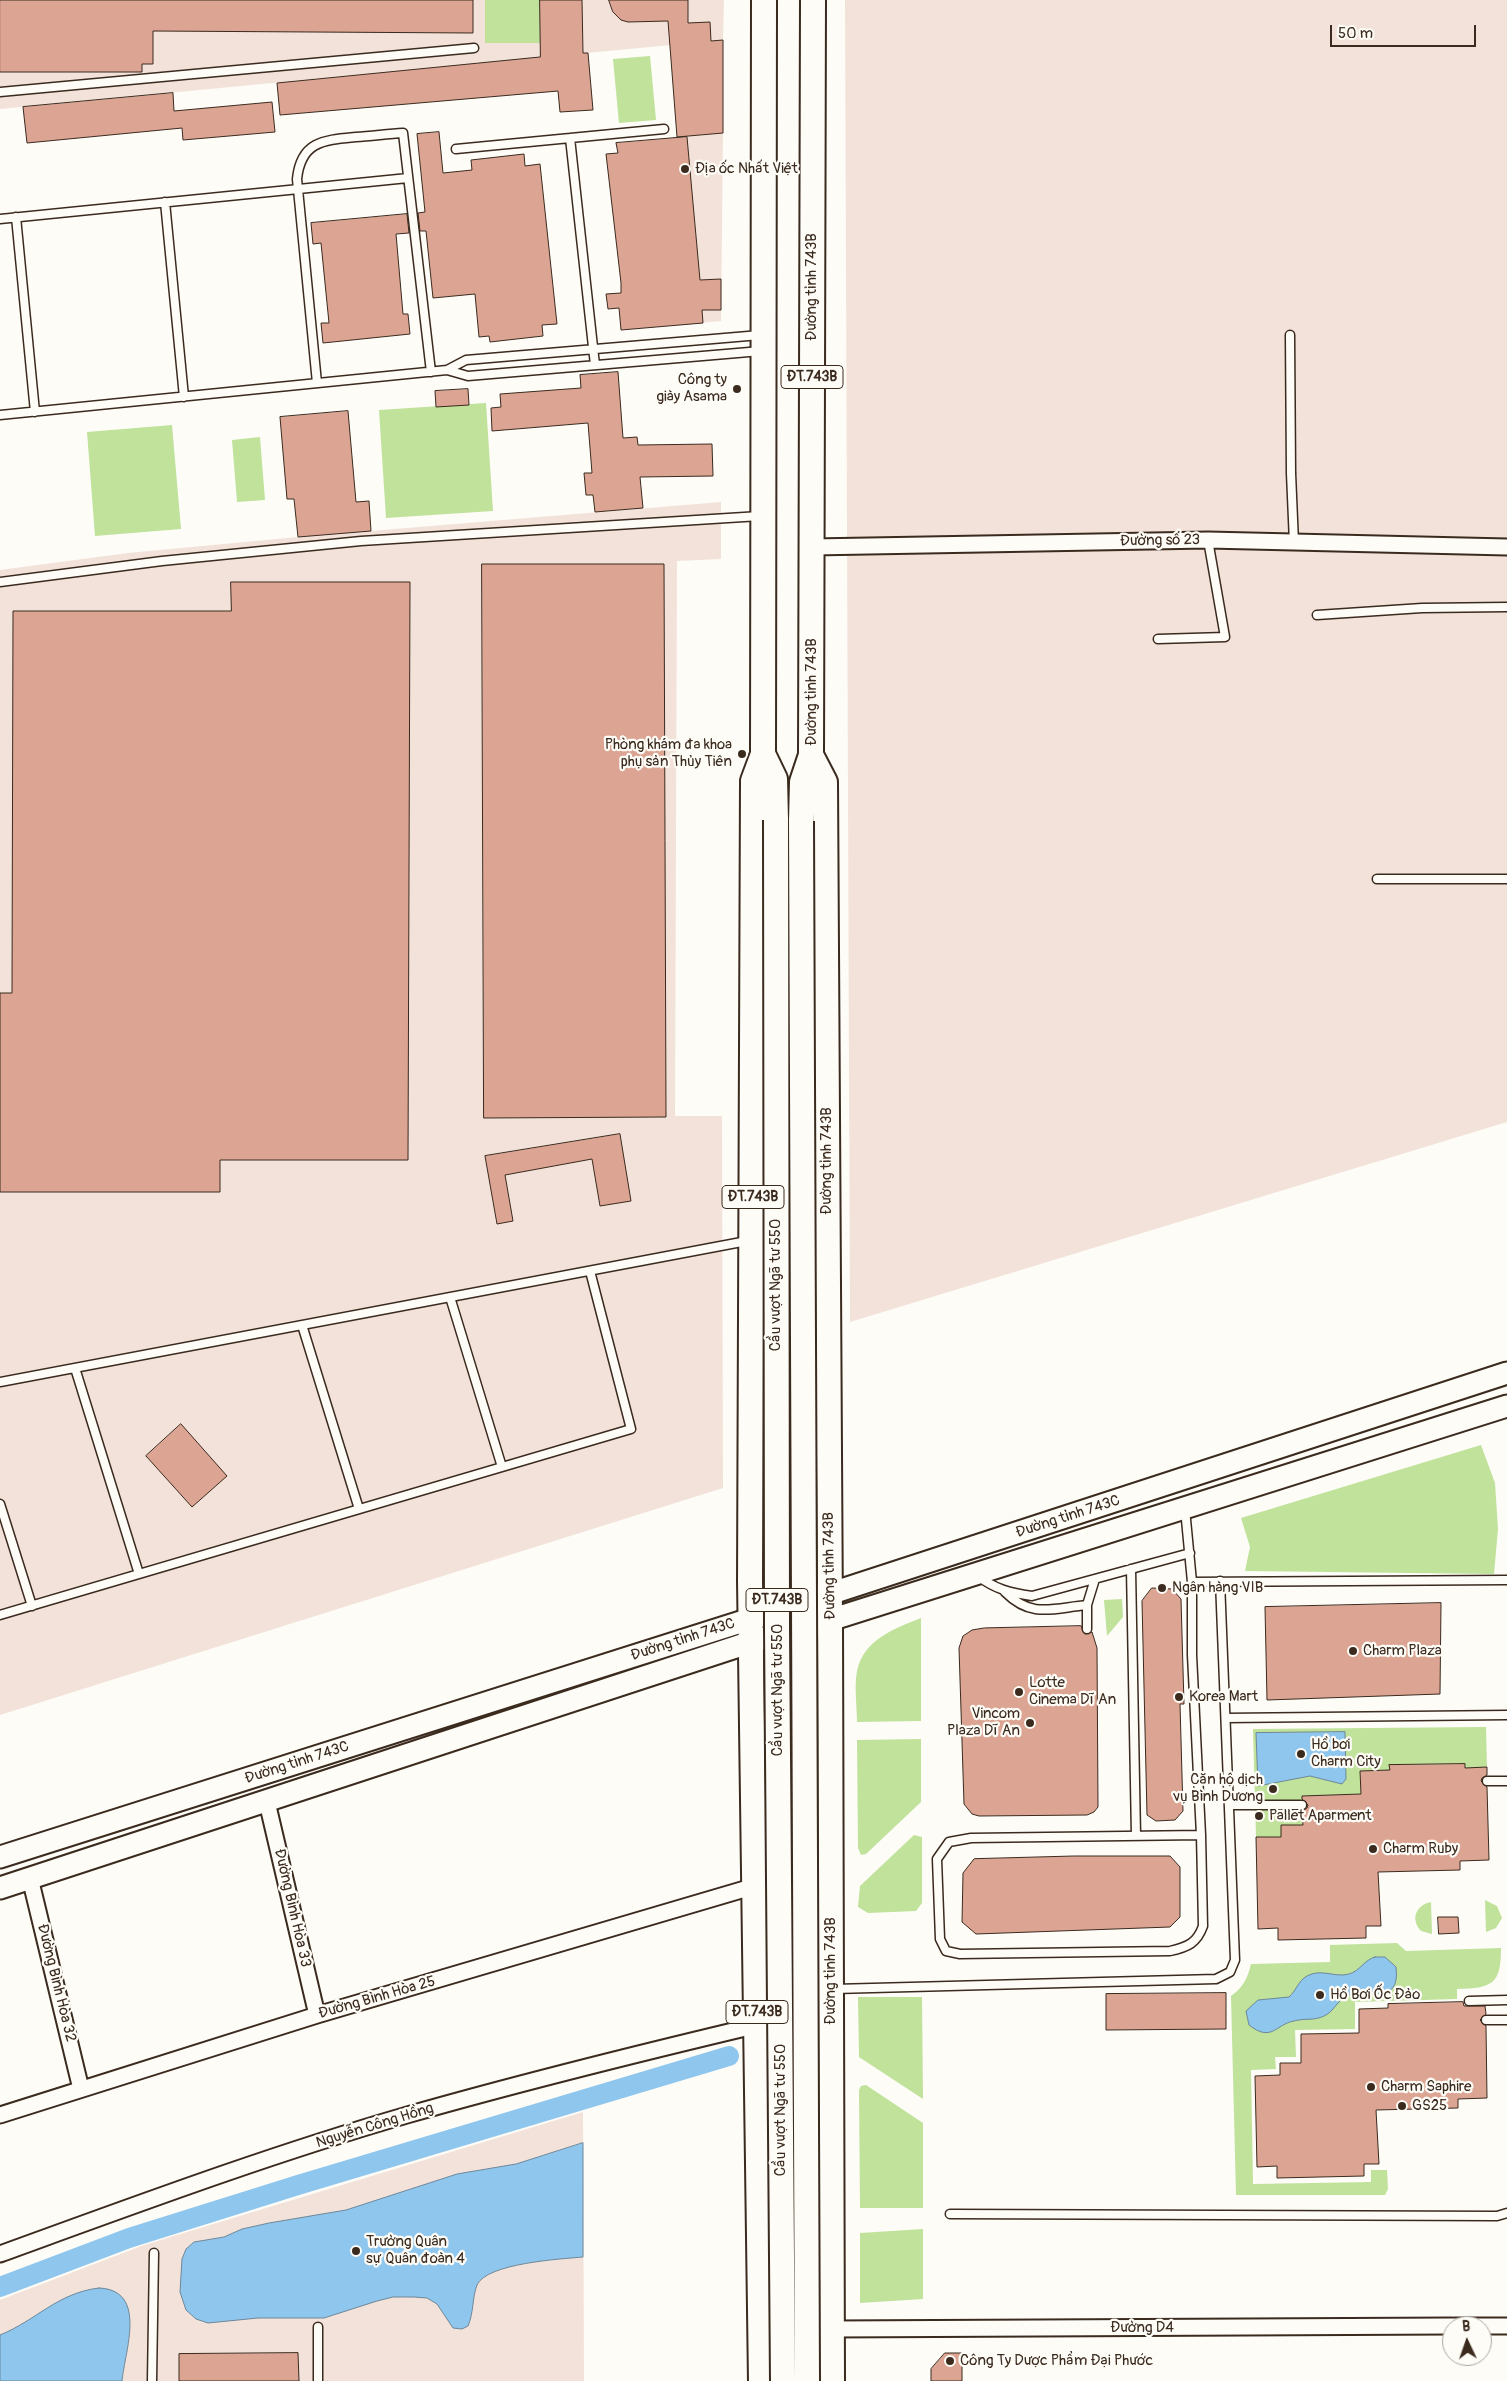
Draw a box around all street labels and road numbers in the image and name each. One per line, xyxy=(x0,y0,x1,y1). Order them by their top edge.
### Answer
street label: Đường tỉnh 743B xyxy=(803,233,821,341)
road number: ĐT.743B xyxy=(781,366,843,388)
street label: Đường số 23 xyxy=(1120,531,1200,551)
street label: Đường tỉnh 743B xyxy=(803,638,821,746)
street label: Đường tỉnh 743B xyxy=(818,1107,836,1215)
road number: ĐT.743B xyxy=(722,1186,784,1208)
street label: Cầu vượt Ngã tư 550 xyxy=(767,1219,785,1351)
street label: Đường tỉnh 743C xyxy=(1014,1492,1122,1542)
street label: Đường tỉnh 743B xyxy=(820,1512,840,1620)
road number: ĐT.743B xyxy=(746,1588,808,1612)
street label: Đường tỉnh 743C xyxy=(629,1615,737,1665)
street label: Cầu vượt Ngã tư 550 xyxy=(769,1624,787,1756)
street label: Đường tỉnh 743C xyxy=(243,1738,351,1788)
street label: Đường Bình Hòa 33 xyxy=(270,1847,314,1969)
street label: Đường tỉnh 743B xyxy=(822,1917,840,2025)
street label: Đường Bình Hòa 32 xyxy=(33,1922,79,2044)
street label: Đường Bình Hòa 25 xyxy=(316,1973,438,2023)
road number: ĐT.743B xyxy=(726,2000,788,2024)
street label: Cầu vượt Ngã tư 550 xyxy=(772,2044,790,2176)
street label: Nguyễn Công Hồng xyxy=(314,2100,436,2152)
street label: Đường D4 xyxy=(1110,2319,1174,2337)

